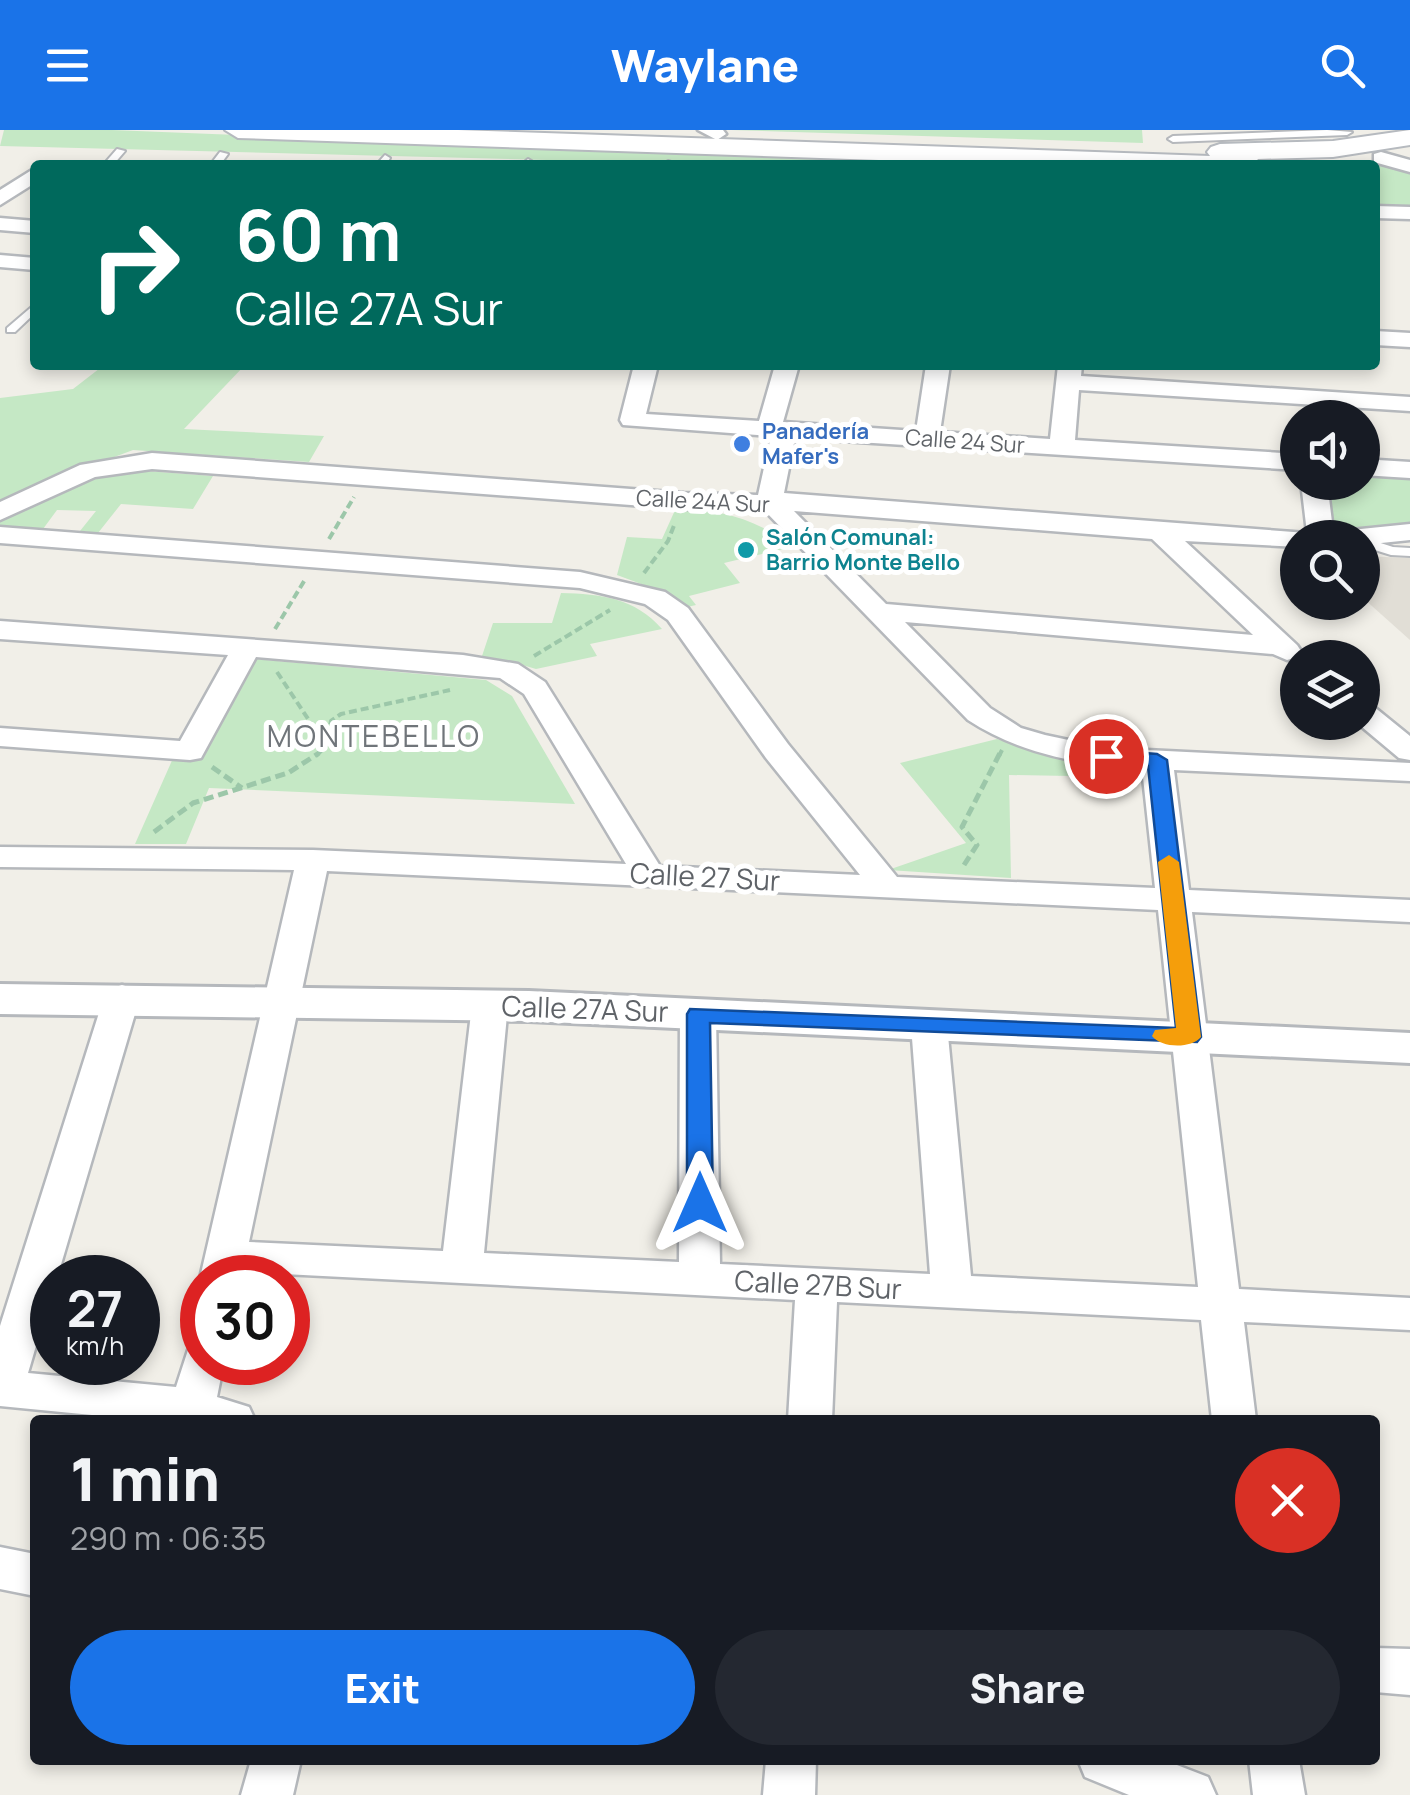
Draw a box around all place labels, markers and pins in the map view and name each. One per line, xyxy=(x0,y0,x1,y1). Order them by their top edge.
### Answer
place label: Panadería Mafer's xyxy=(762,416,869,471)
marker: Panadería Mafer's xyxy=(731,433,753,455)
place label: Salón Comunal: Barrio Monte Bello xyxy=(766,522,960,577)
marker: Salón Comunal: Barrio Monte Bello xyxy=(735,539,757,561)
pin xyxy=(1064,714,1149,799)

